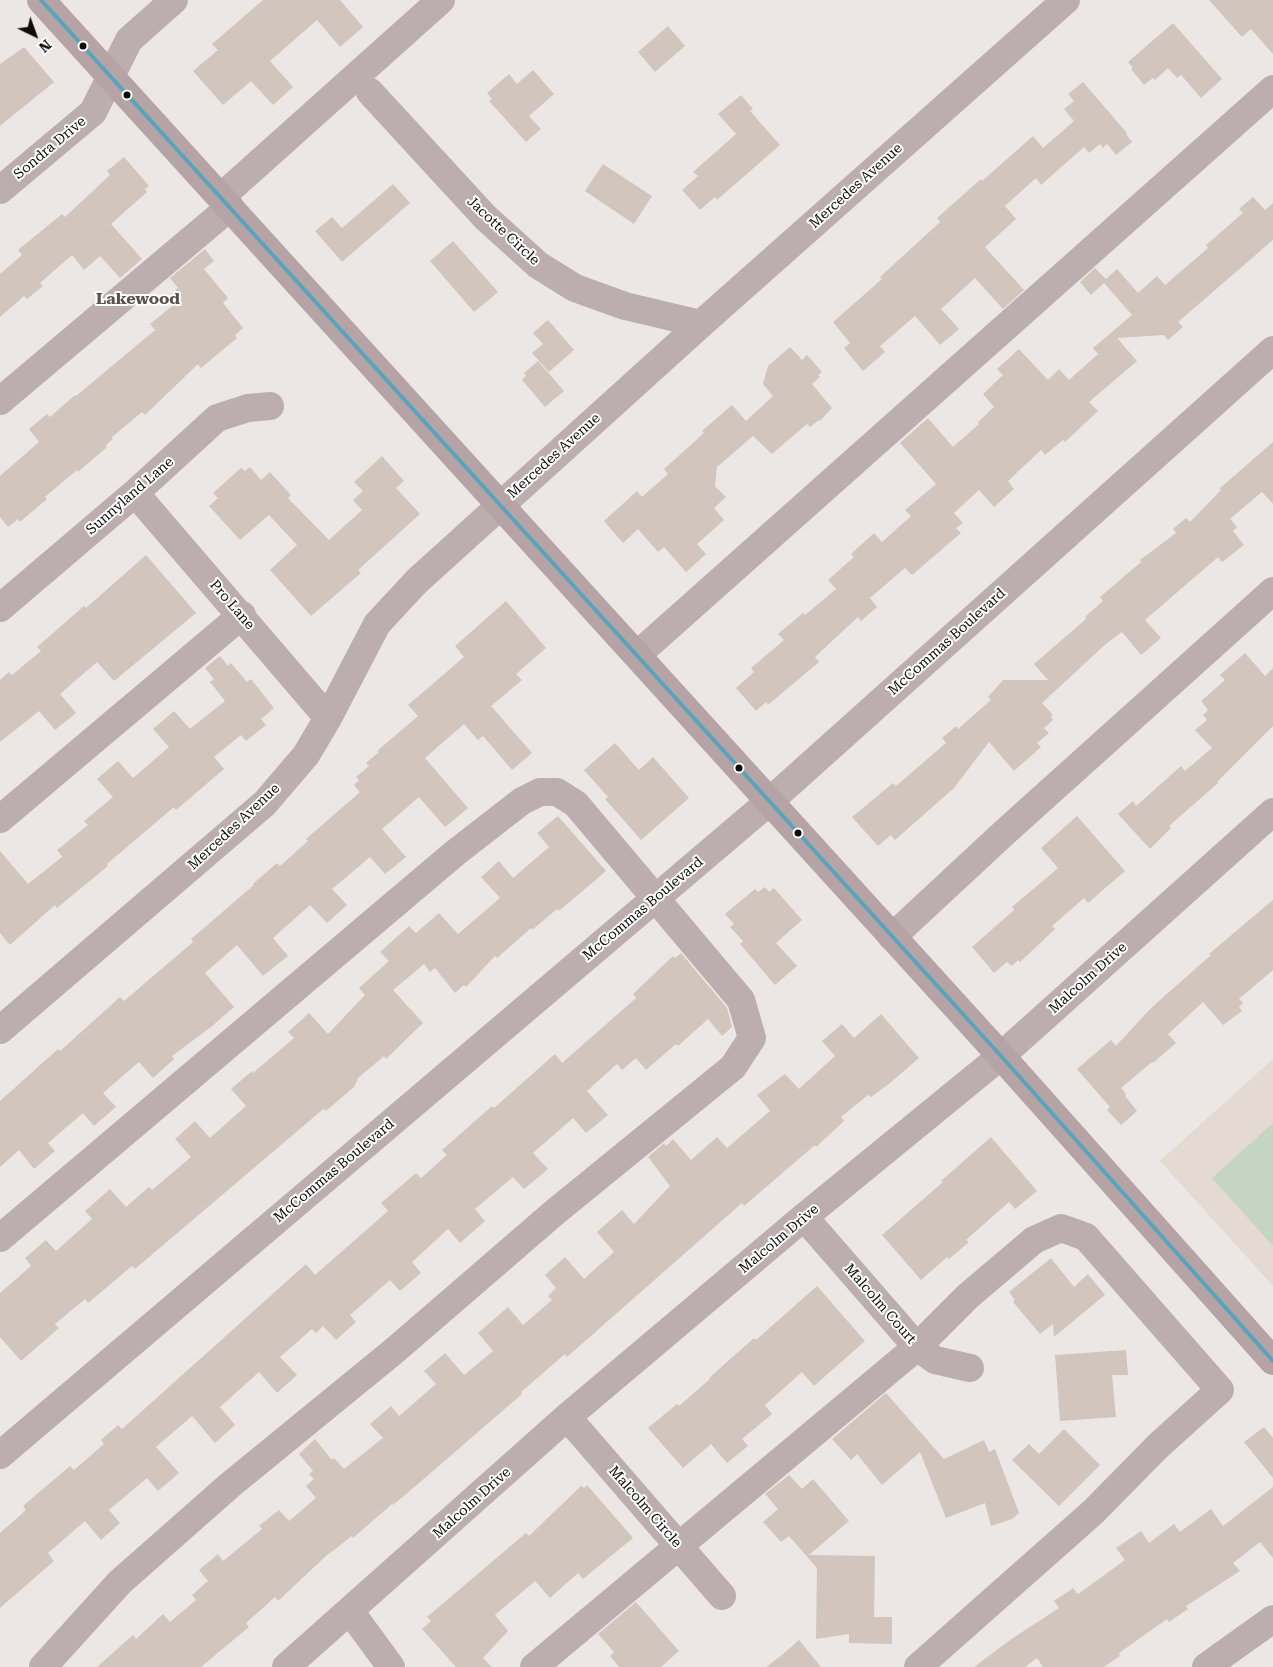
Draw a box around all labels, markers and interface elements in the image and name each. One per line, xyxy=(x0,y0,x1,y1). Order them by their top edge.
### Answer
north arrow xyxy=(10,10,60,60)
text: N xyxy=(36,37,54,56)
unlabelled marker xyxy=(78,41,88,51)
unlabelled marker xyxy=(122,90,132,100)
street label: Sondra Drive xyxy=(11,113,89,183)
street label: Mercedes Avenue xyxy=(806,140,906,232)
street label: Jacotte Circle xyxy=(463,193,543,269)
district label: Lakewood xyxy=(96,289,180,309)
street label: Mercedes Avenue xyxy=(504,410,604,502)
street label: Sunnyland Lane xyxy=(83,454,177,538)
street label: Pro Lane xyxy=(206,577,258,633)
street label: McCommas Boulevard xyxy=(885,585,1009,699)
unlabelled marker xyxy=(734,763,744,773)
street label: Mercedes Avenue xyxy=(185,780,283,874)
unlabelled marker xyxy=(793,828,803,838)
street label: McCommas Boulevard xyxy=(579,854,707,964)
street label: Malcolm Drive xyxy=(1046,939,1130,1017)
street label: McCommas Boulevard xyxy=(270,1116,398,1226)
street label: Malcolm Drive xyxy=(736,1201,822,1277)
street label: Malcolm Court xyxy=(841,1260,919,1348)
street label: Malcolm Circle xyxy=(605,1463,685,1551)
street label: Malcolm Drive xyxy=(430,1464,514,1542)

